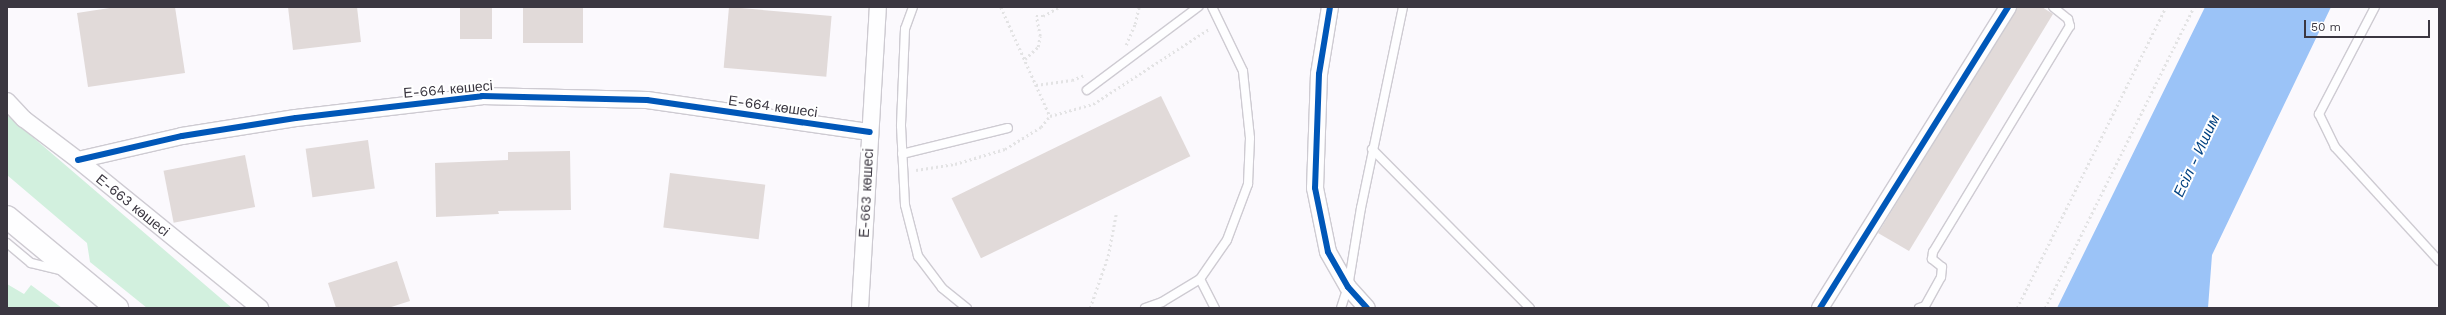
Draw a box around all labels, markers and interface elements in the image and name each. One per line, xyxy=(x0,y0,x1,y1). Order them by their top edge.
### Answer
scale bar xyxy=(2306,12,2432,38)
text: 50 m xyxy=(2311,20,2341,34)
street label: Е-664 көшесі xyxy=(403,77,493,101)
street label: Е-664 көшесі xyxy=(727,91,819,121)
water label: Есіл - Ишим xyxy=(2170,112,2224,200)
street label: Е-663 көшесі xyxy=(855,148,877,238)
street label: Е-663 көшесі xyxy=(93,170,173,240)

